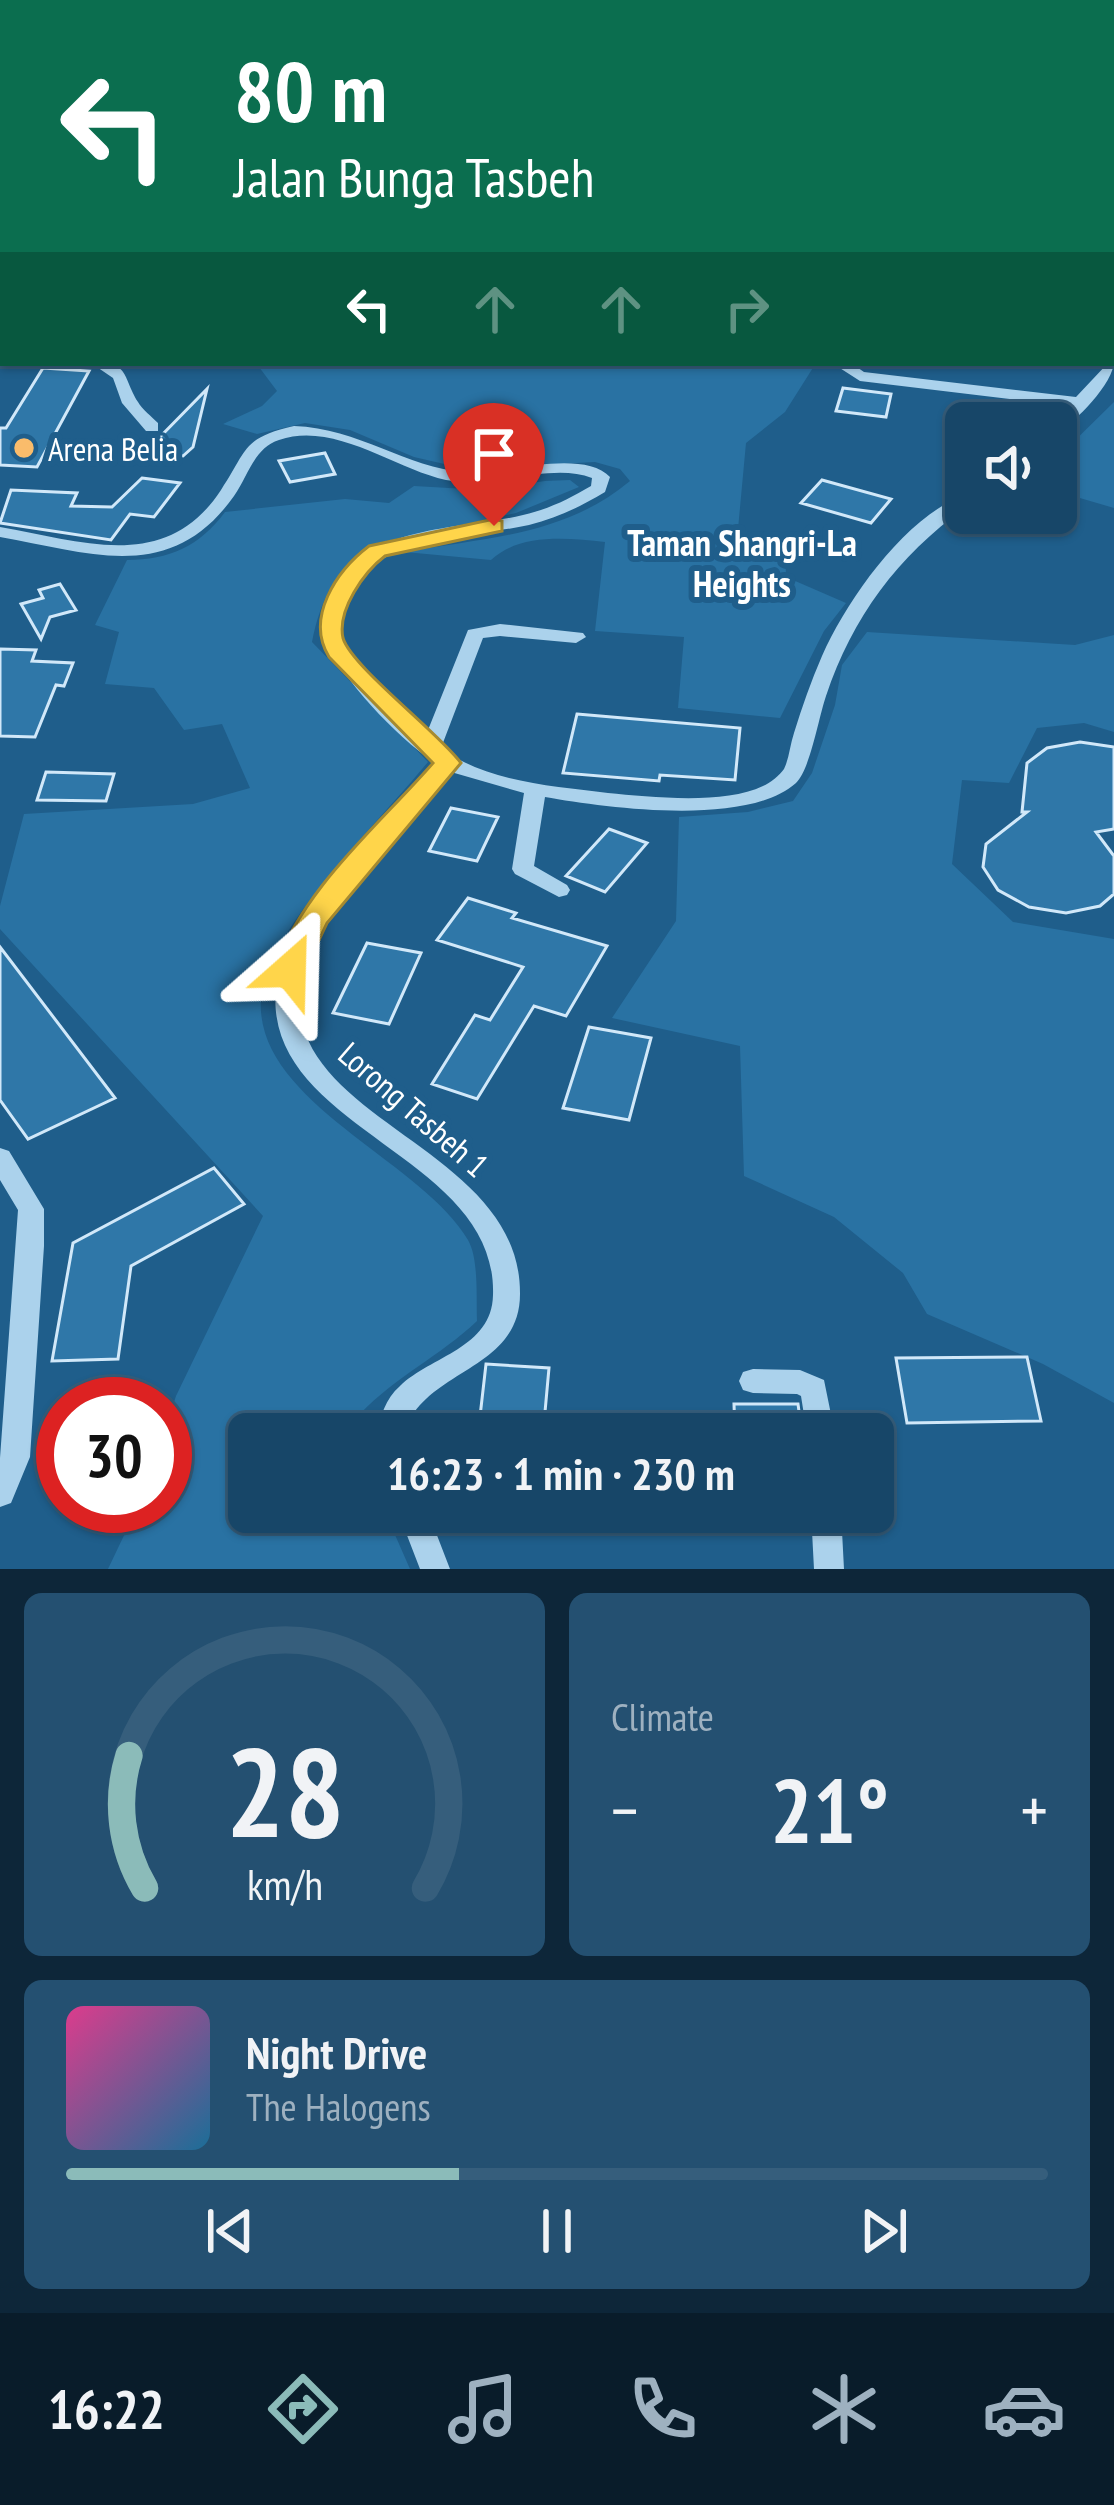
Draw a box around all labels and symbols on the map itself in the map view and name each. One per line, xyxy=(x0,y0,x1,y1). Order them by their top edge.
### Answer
pin xyxy=(443,403,545,526)
place label: Arena Belia xyxy=(48,427,178,470)
marker: Arena Belia xyxy=(11,435,37,461)
district label: Taman Shangri-La Heights xyxy=(627,519,857,607)
position arrow xyxy=(227,907,353,1033)
street label: Lorong Tasbeh 1 xyxy=(330,1032,498,1186)
speed limit sign: 30 xyxy=(36,1377,192,1533)

